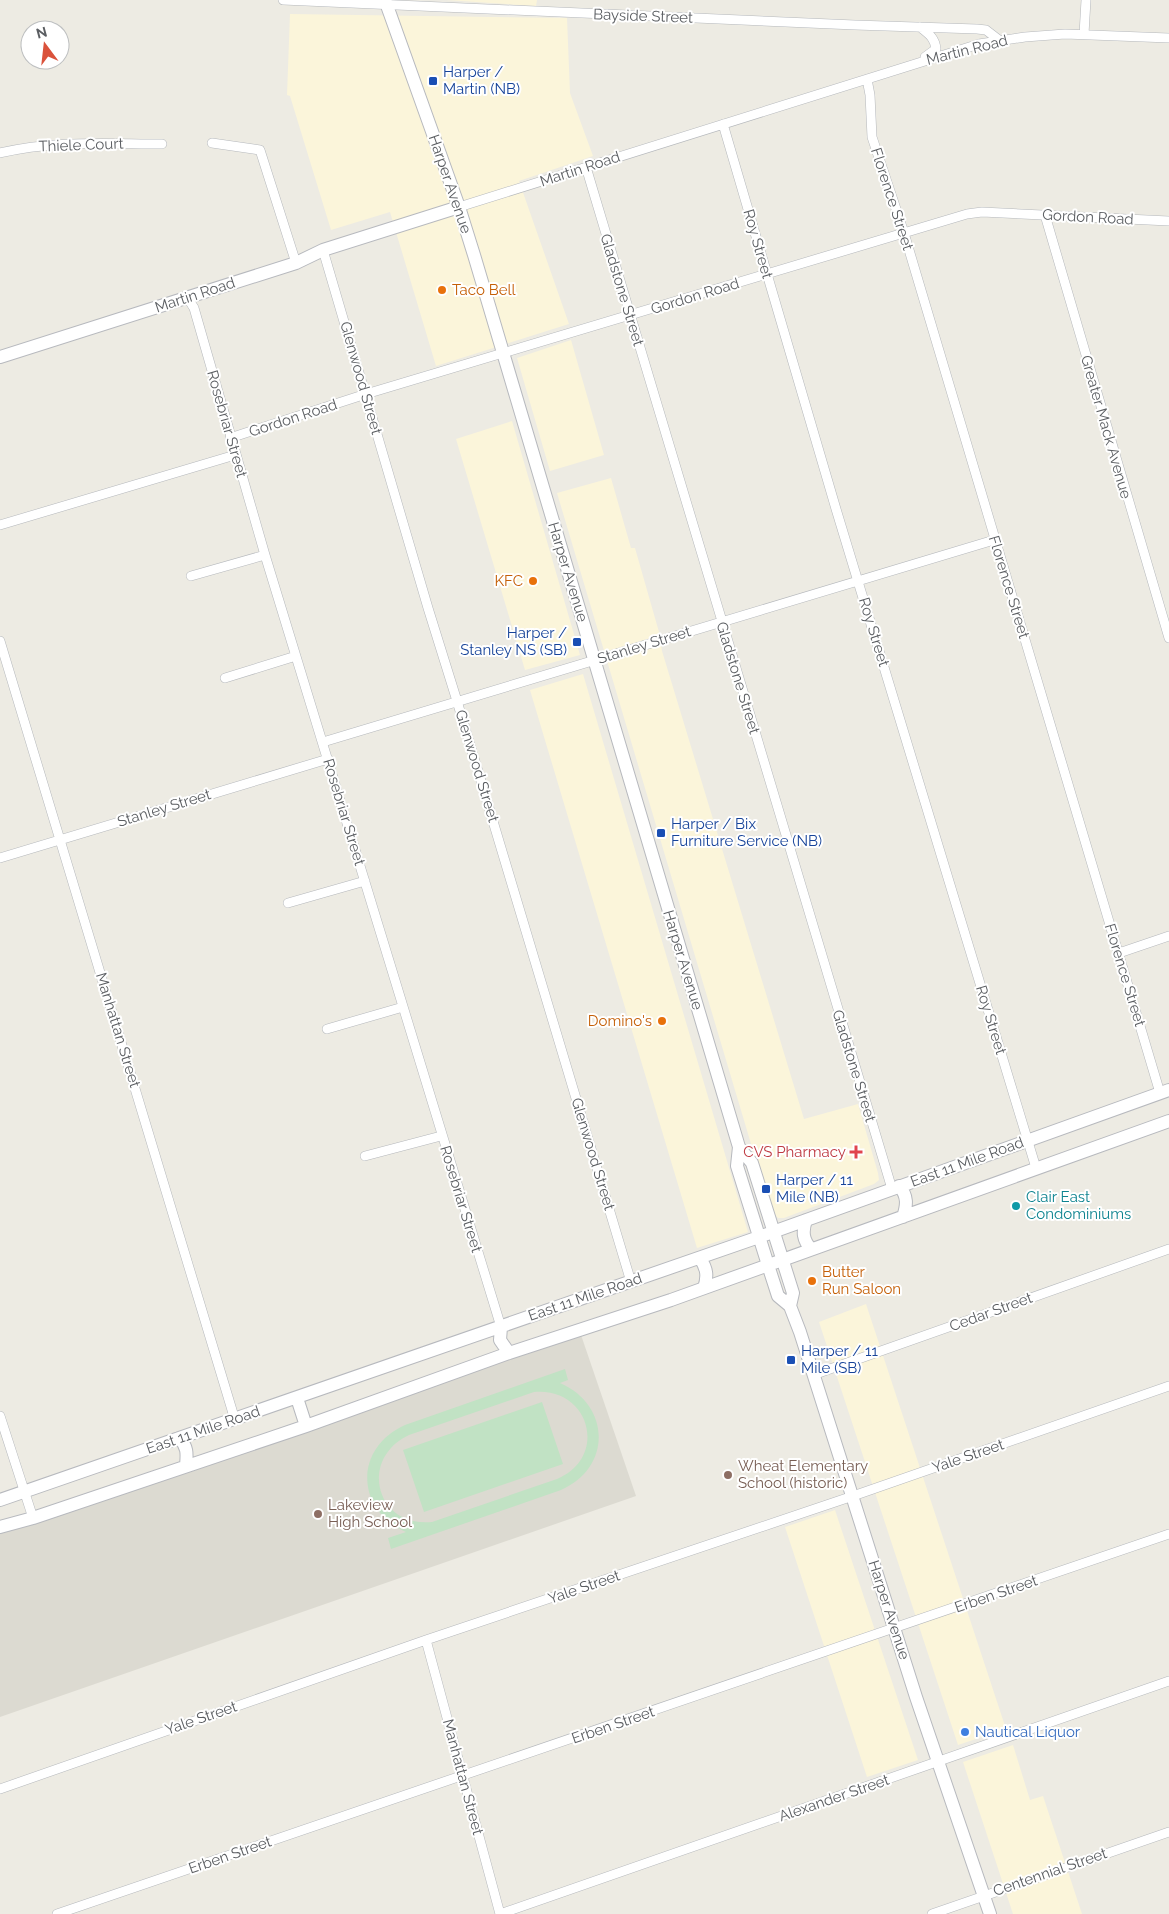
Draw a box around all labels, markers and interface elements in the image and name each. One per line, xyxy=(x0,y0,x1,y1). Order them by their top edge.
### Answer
street label: Bayside Street xyxy=(593,5,693,27)
north arrow xyxy=(20,20,70,70)
text: N xyxy=(34,23,49,42)
street label: Martin Road xyxy=(924,31,1010,69)
place label: Harper / Martin (NB) xyxy=(443,63,520,98)
marker: Harper / Martin (NB) xyxy=(427,75,439,87)
street label: Harper Avenue xyxy=(425,132,475,236)
street label: Thiele Court xyxy=(38,135,124,155)
street label: Florence Street xyxy=(867,145,917,253)
street label: Martin Road xyxy=(538,148,622,190)
street label: Gordon Road xyxy=(1042,206,1134,228)
street label: Roy Street xyxy=(740,207,776,281)
street label: Gladstone Street xyxy=(596,232,648,348)
street label: Martin Road xyxy=(153,274,237,316)
street label: Gordon Road xyxy=(649,274,741,318)
place label: Taco Bell xyxy=(452,281,517,299)
marker: Taco Bell xyxy=(436,284,448,296)
street label: Glenwood Street xyxy=(336,319,386,437)
street label: Greater Mack Avenue xyxy=(1077,353,1135,501)
street label: Rosebriar Street xyxy=(203,368,251,480)
street label: Gordon Road xyxy=(247,395,339,441)
street label: Harper Avenue xyxy=(544,520,592,624)
street label: Florence Street xyxy=(985,533,1033,641)
place label: KFC xyxy=(494,572,523,590)
marker: KFC xyxy=(527,575,539,587)
street label: Roy Street xyxy=(855,595,893,669)
street label: Gladstone Street xyxy=(712,620,764,736)
street label: Stanley Street xyxy=(595,622,693,668)
place label: Harper / Stanley NS (SB) xyxy=(460,624,567,659)
marker: Harper / Stanley NS (SB) xyxy=(571,636,583,648)
street label: Glenwood Street xyxy=(451,708,503,824)
street label: Rosebriar Street xyxy=(319,756,369,868)
street label: Stanley Street xyxy=(115,785,213,831)
place label: Harper / Bix Furniture Service (NB) xyxy=(671,815,822,850)
marker: Harper / Bix Furniture Service (NB) xyxy=(655,827,667,839)
street label: Harper Avenue xyxy=(659,908,707,1012)
street label: Florence Street xyxy=(1101,921,1149,1029)
street label: Manhattan Street xyxy=(92,970,144,1090)
street label: Roy Street xyxy=(972,983,1010,1057)
street label: Gladstone Street xyxy=(828,1008,880,1124)
place label: Domino's xyxy=(588,1012,652,1030)
marker: Domino's xyxy=(656,1015,668,1027)
street label: Glenwood Street xyxy=(567,1096,619,1212)
street label: East 11 Mile Road xyxy=(908,1133,1026,1191)
street label: Rosebriar Street xyxy=(436,1143,486,1255)
place label: CVS Pharmacy xyxy=(743,1143,846,1161)
marker: CVS Pharmacy xyxy=(850,1146,862,1158)
place label: Harper / 11 Mile (NB) xyxy=(776,1171,854,1206)
marker: Harper / 11 Mile (NB) xyxy=(760,1183,772,1195)
place label: Clair East Condominiums xyxy=(1026,1188,1131,1223)
marker: Clair East Condominiums xyxy=(1010,1200,1022,1212)
place label: Butter Run Saloon xyxy=(822,1263,901,1298)
street label: East 11 Mile Road xyxy=(526,1269,644,1325)
marker: Butter Run Saloon xyxy=(806,1275,818,1287)
street label: Cedar Street xyxy=(947,1289,1035,1335)
place label: Harper / 11 Mile (SB) xyxy=(801,1342,879,1377)
marker: Harper / 11 Mile (SB) xyxy=(785,1354,797,1366)
street label: East 11 Mile Road xyxy=(144,1402,262,1458)
street label: Yale Street xyxy=(930,1435,1006,1477)
place label: Wheat Elementary School (historic) xyxy=(738,1457,868,1492)
marker: Wheat Elementary School (historic) xyxy=(722,1469,734,1481)
place label: Lakeview High School xyxy=(328,1496,413,1531)
marker: Lakeview High School xyxy=(312,1508,324,1520)
street label: Harper Avenue xyxy=(864,1558,914,1662)
street label: Yale Street xyxy=(546,1566,622,1608)
street label: Erben Street xyxy=(952,1571,1040,1617)
street label: Yale Street xyxy=(163,1697,239,1739)
street label: Erben Street xyxy=(569,1702,657,1748)
street label: Manhattan Street xyxy=(439,1717,487,1837)
place label: Nautical Liquor xyxy=(975,1723,1081,1741)
marker: Nautical Liquor xyxy=(959,1726,971,1738)
street label: Alexander Street xyxy=(776,1771,892,1825)
street label: Erben Street xyxy=(186,1832,274,1878)
street label: Centennial Street xyxy=(991,1844,1109,1900)

